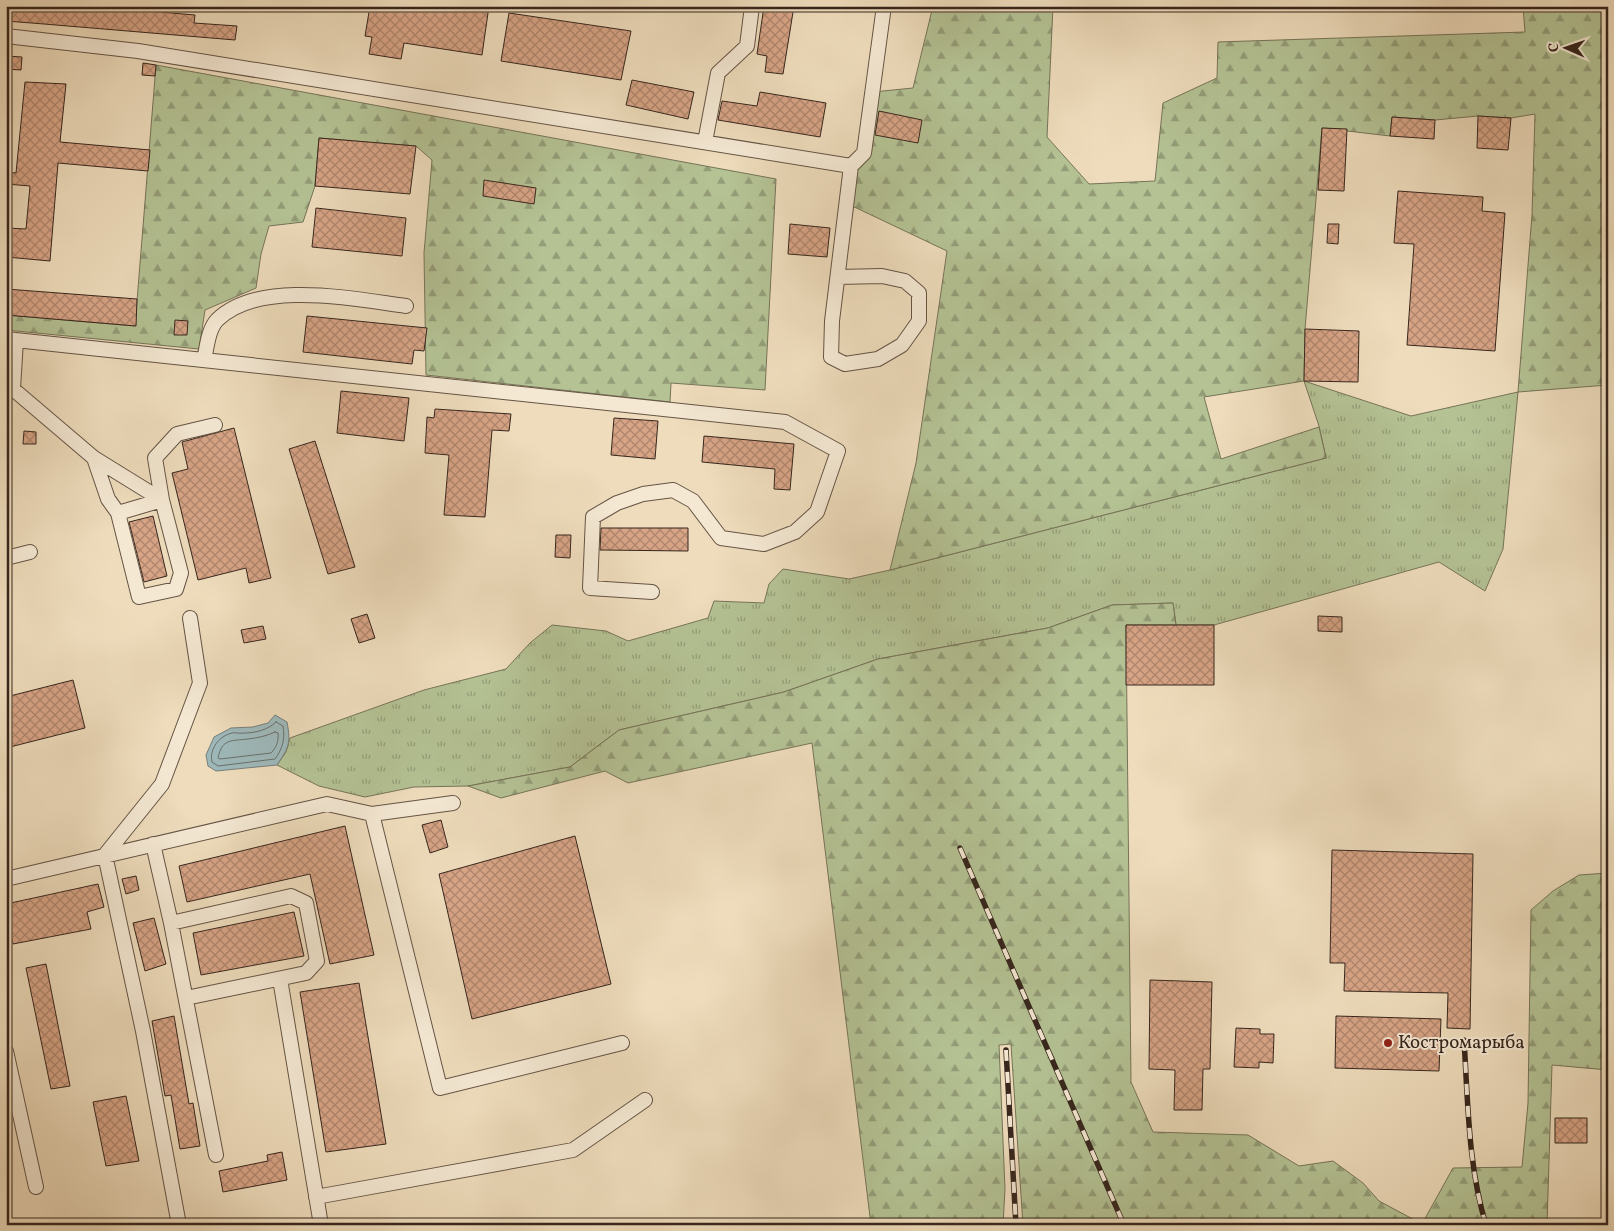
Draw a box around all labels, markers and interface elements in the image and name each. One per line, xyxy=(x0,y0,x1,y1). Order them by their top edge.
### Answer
north arrow xyxy=(1542,22,1592,72)
text: С xyxy=(1545,43,1564,52)
place label: Костромарыба xyxy=(1398,1030,1525,1056)
marker: Костромарыба xyxy=(1382,1037,1394,1049)

